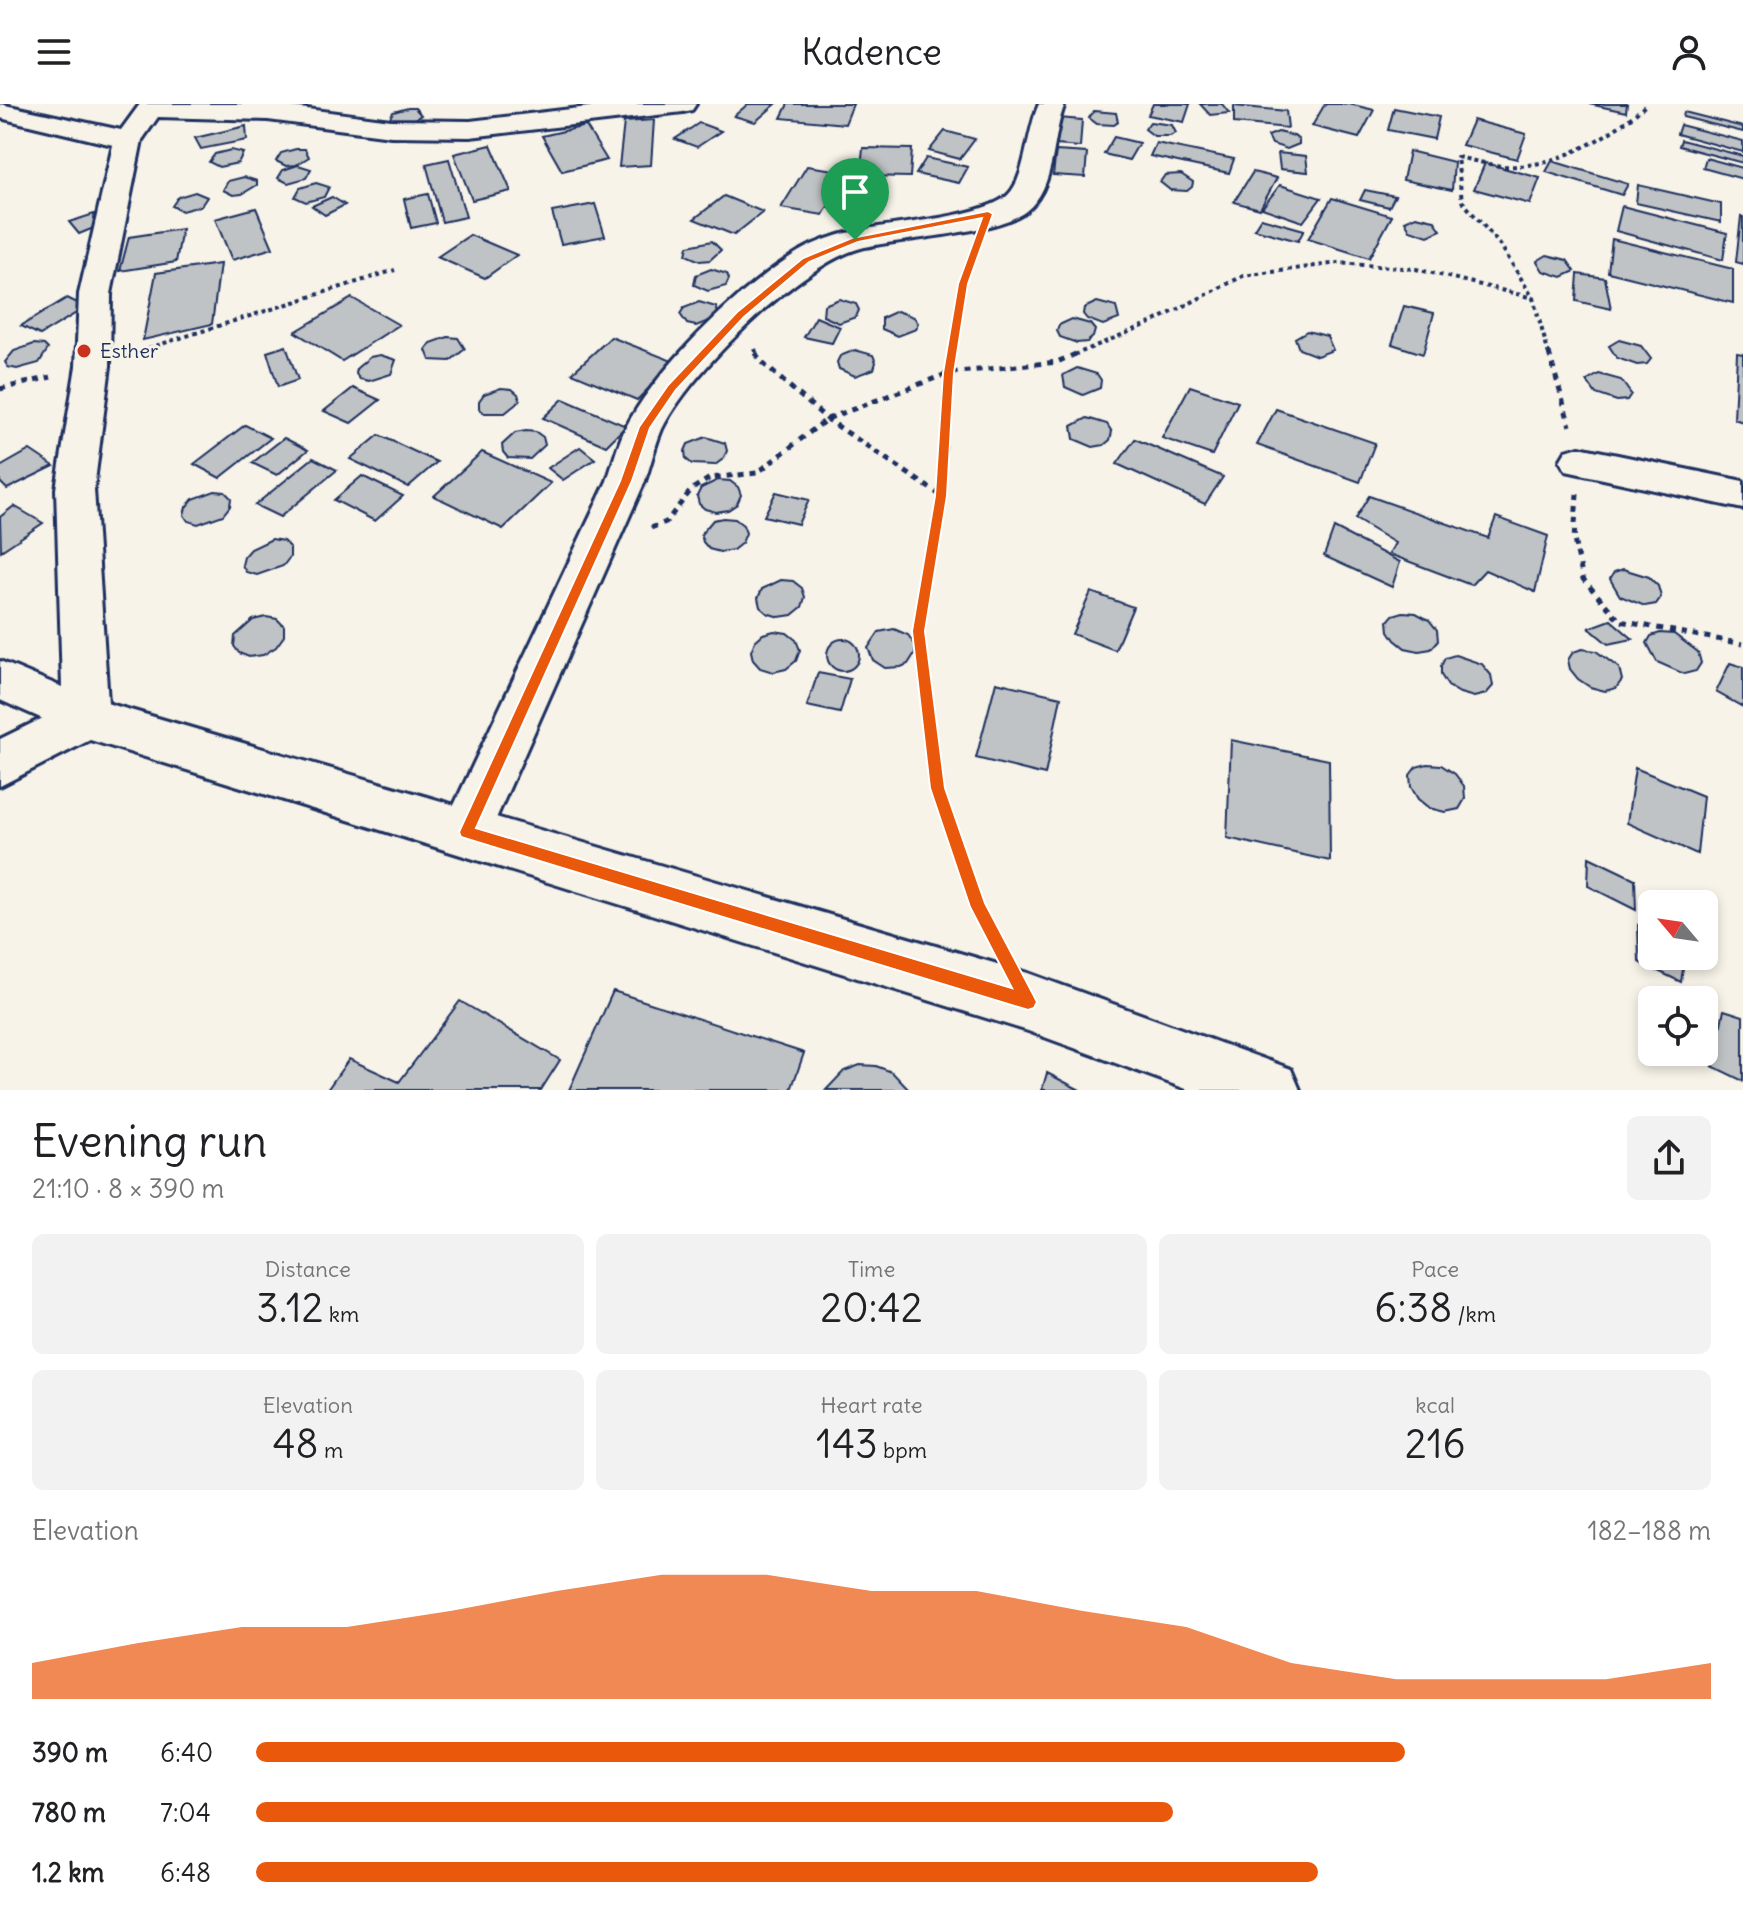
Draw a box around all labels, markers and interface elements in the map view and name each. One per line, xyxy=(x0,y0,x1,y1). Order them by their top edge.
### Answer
icon: menu xyxy=(32,30,76,74)
text: Kadence xyxy=(801,30,942,75)
icon: person xyxy=(1667,30,1711,74)
pin xyxy=(821,158,889,240)
icon: arrive xyxy=(833,170,877,214)
place label: Esther xyxy=(100,338,158,363)
marker: Esther xyxy=(75,342,93,360)
north arrow xyxy=(1638,890,1718,970)
map controls xyxy=(1638,890,1718,1066)
button: locate xyxy=(1638,986,1718,1066)
text: Evening run xyxy=(32,1114,267,1169)
button: share xyxy=(1627,1116,1711,1200)
text: 21:10 · 8 × 390 m xyxy=(32,1172,224,1205)
text: Distance xyxy=(265,1255,351,1283)
text: Time xyxy=(848,1255,895,1283)
text: Pace xyxy=(1411,1255,1459,1283)
text: 3.12 xyxy=(256,1283,324,1333)
text: 20:42 xyxy=(820,1283,923,1333)
text: 6:38 xyxy=(1374,1283,1452,1333)
text: km xyxy=(324,1300,359,1328)
text: /km xyxy=(1452,1300,1496,1328)
text: Elevation xyxy=(263,1391,353,1419)
text: Heart rate xyxy=(820,1391,923,1419)
text: kcal xyxy=(1415,1391,1455,1419)
text: 48 xyxy=(272,1419,319,1469)
text: 143 xyxy=(816,1419,878,1469)
text: 216 xyxy=(1405,1419,1466,1469)
text: m xyxy=(319,1436,343,1464)
text: bpm xyxy=(878,1436,927,1464)
text: Elevation xyxy=(32,1514,139,1547)
text: 182–188 m xyxy=(1587,1514,1711,1547)
text: 390 m xyxy=(32,1736,108,1769)
text: 6:40 xyxy=(160,1736,213,1769)
text: 780 m xyxy=(32,1796,106,1829)
text: 7:04 xyxy=(160,1796,211,1829)
text: 1.2 km xyxy=(32,1856,104,1889)
text: 6:48 xyxy=(160,1856,211,1889)

